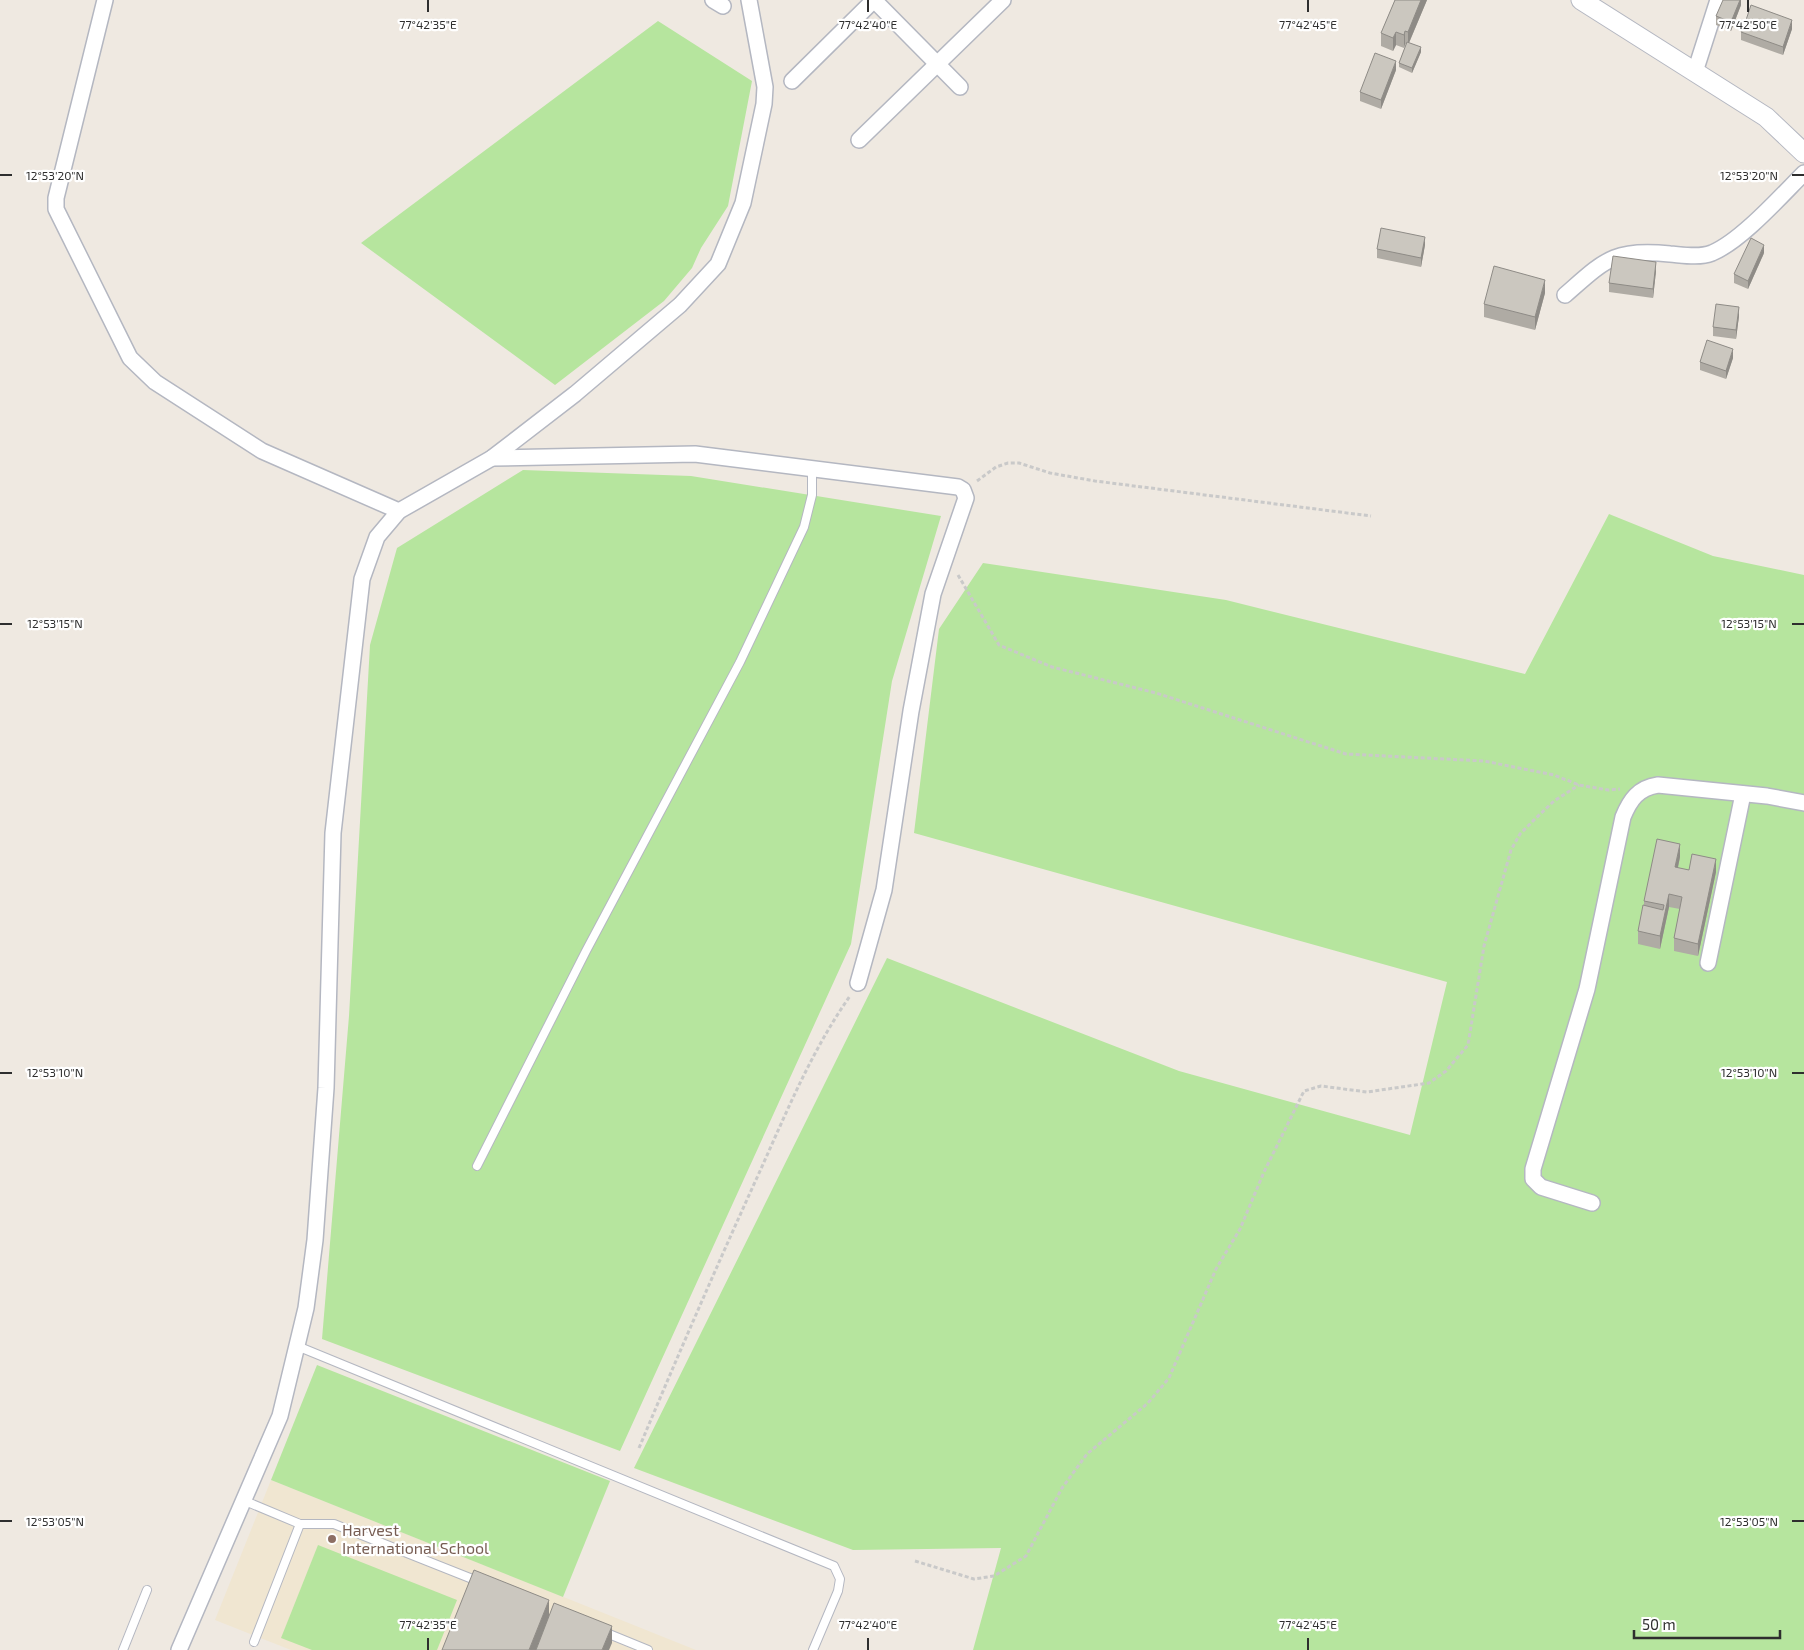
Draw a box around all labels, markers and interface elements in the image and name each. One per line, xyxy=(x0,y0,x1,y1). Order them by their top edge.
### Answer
text: 77°42'35"E xyxy=(399,17,457,31)
text: 77°42'40"E xyxy=(839,17,898,31)
text: 77°42'45"E xyxy=(1279,17,1337,31)
text: 77°42'50"E xyxy=(1719,17,1777,31)
text: 12°53'20"N xyxy=(26,168,84,182)
text: 12°53'20"N xyxy=(1720,168,1778,182)
text: 12°53'15"N xyxy=(27,616,83,630)
text: 12°53'15"N xyxy=(1721,616,1777,630)
text: 12°53'10"N xyxy=(27,1065,83,1079)
text: 12°53'10"N xyxy=(1721,1065,1777,1079)
text: 12°53'05"N xyxy=(26,1514,84,1528)
text: 12°53'05"N xyxy=(1720,1514,1778,1528)
place label: Harvest International School xyxy=(342,1520,489,1557)
marker: Harvest International School xyxy=(326,1533,338,1545)
scale bar xyxy=(1634,1608,1780,1640)
text: 50 m xyxy=(1642,1615,1676,1633)
text: 77°42'35"E xyxy=(399,1617,457,1631)
text: 77°42'40"E xyxy=(839,1617,898,1631)
text: 77°42'45"E xyxy=(1279,1617,1337,1631)

